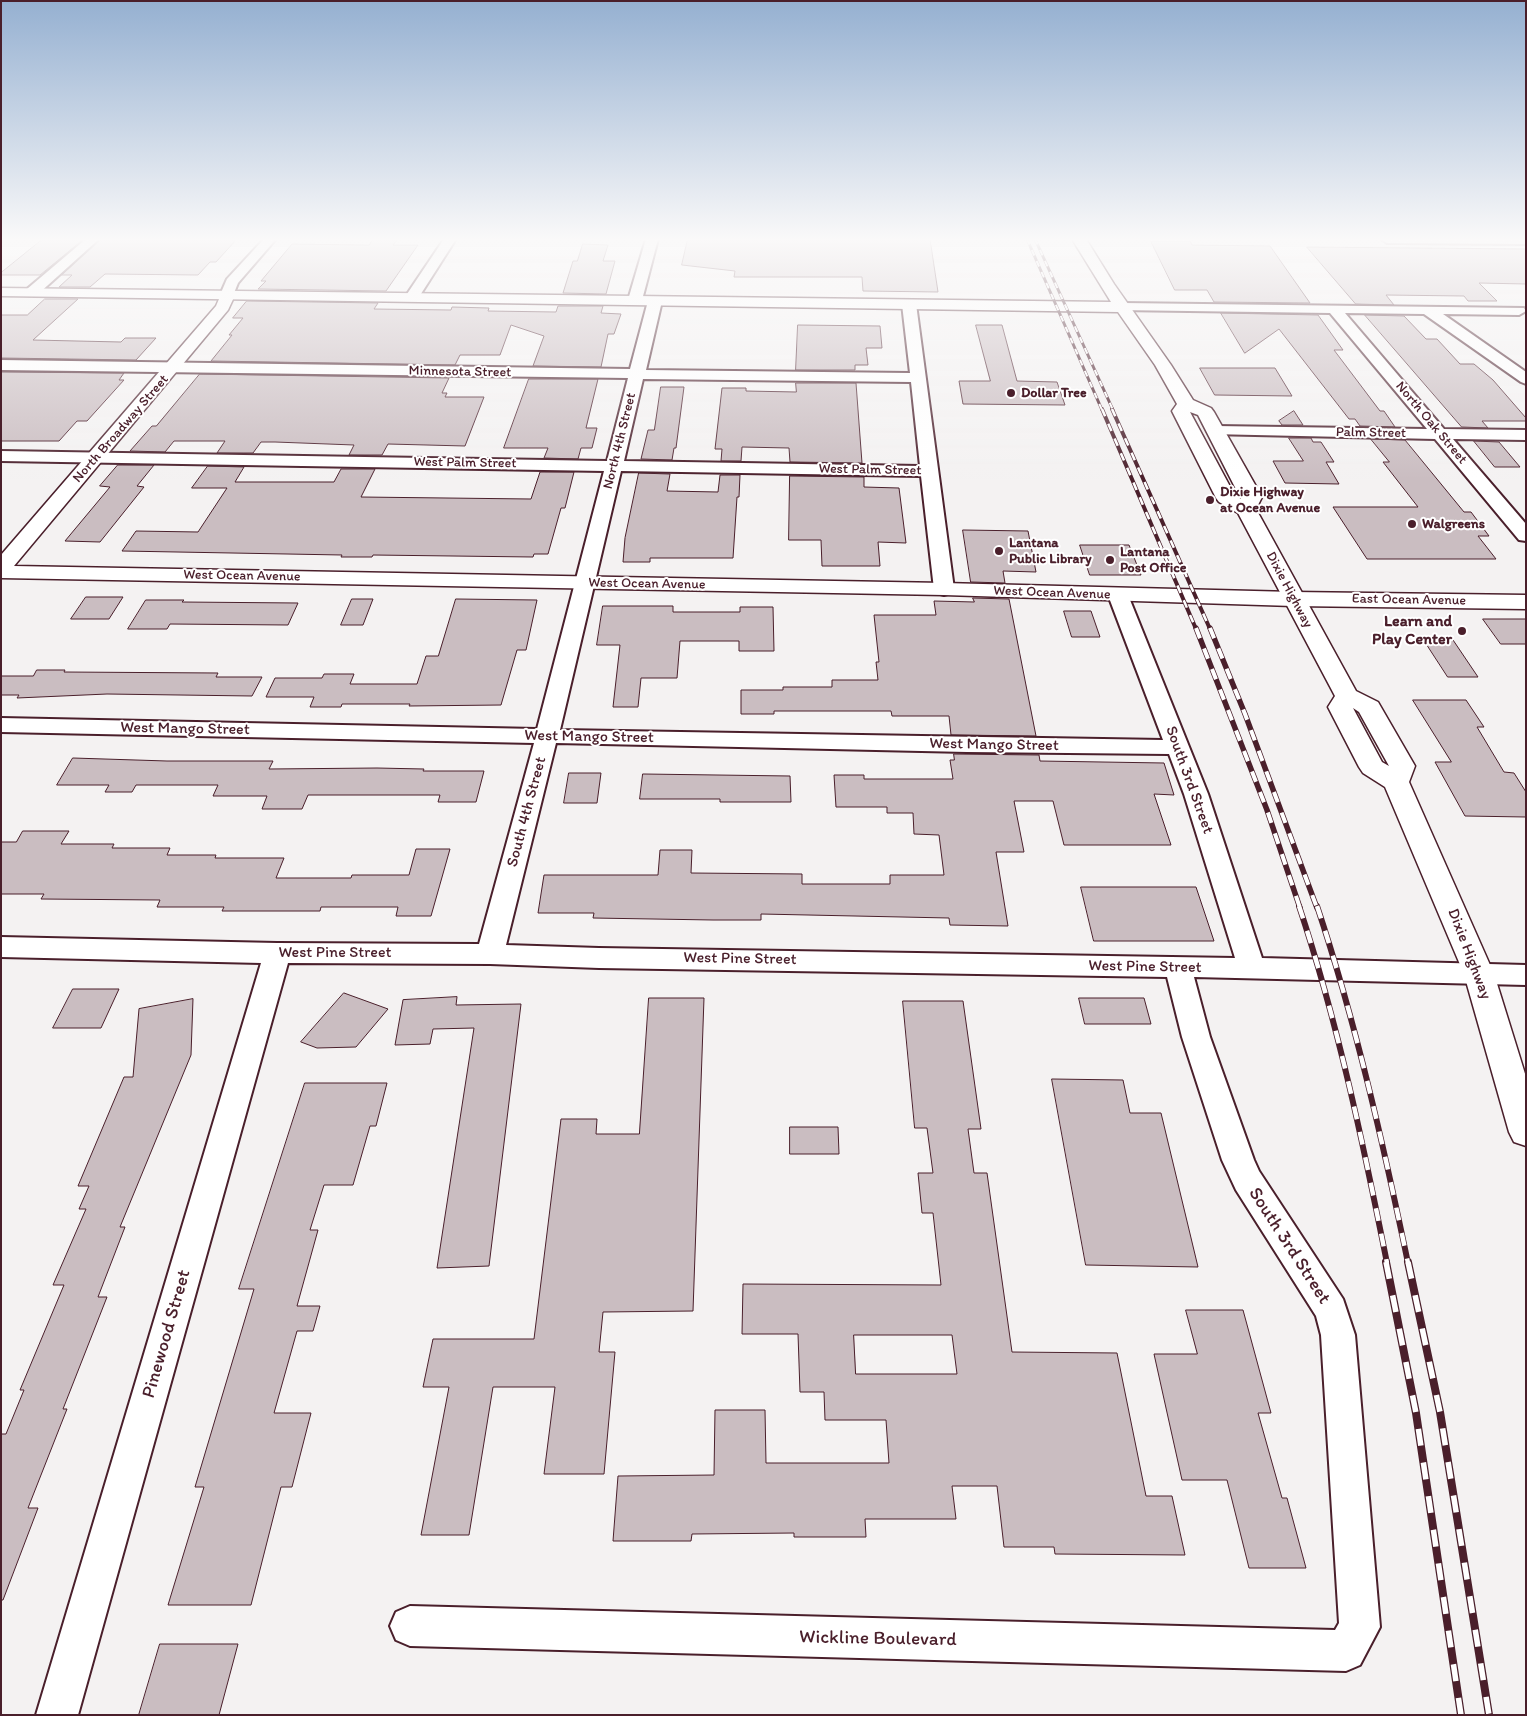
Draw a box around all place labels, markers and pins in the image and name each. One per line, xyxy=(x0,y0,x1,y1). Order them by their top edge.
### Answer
place label: Dollar Tree xyxy=(1021,385,1087,401)
marker: Dollar Tree xyxy=(1005,387,1017,399)
place label: Dixie Highway at Ocean Avenue xyxy=(1220,484,1320,516)
marker: Dixie Highway at Ocean Avenue xyxy=(1204,494,1216,506)
place label: Walgreens xyxy=(1422,516,1485,532)
marker: Walgreens xyxy=(1406,518,1418,530)
place label: Lantana Public Library xyxy=(1009,535,1092,568)
place label: Lantana Post Office xyxy=(1120,544,1187,576)
marker: Lantana Public Library xyxy=(993,545,1005,557)
marker: Lantana Post Office xyxy=(1104,554,1116,566)
place label: Learn and Play Center xyxy=(1372,612,1452,650)
marker: Learn and Play Center xyxy=(1456,625,1468,637)

